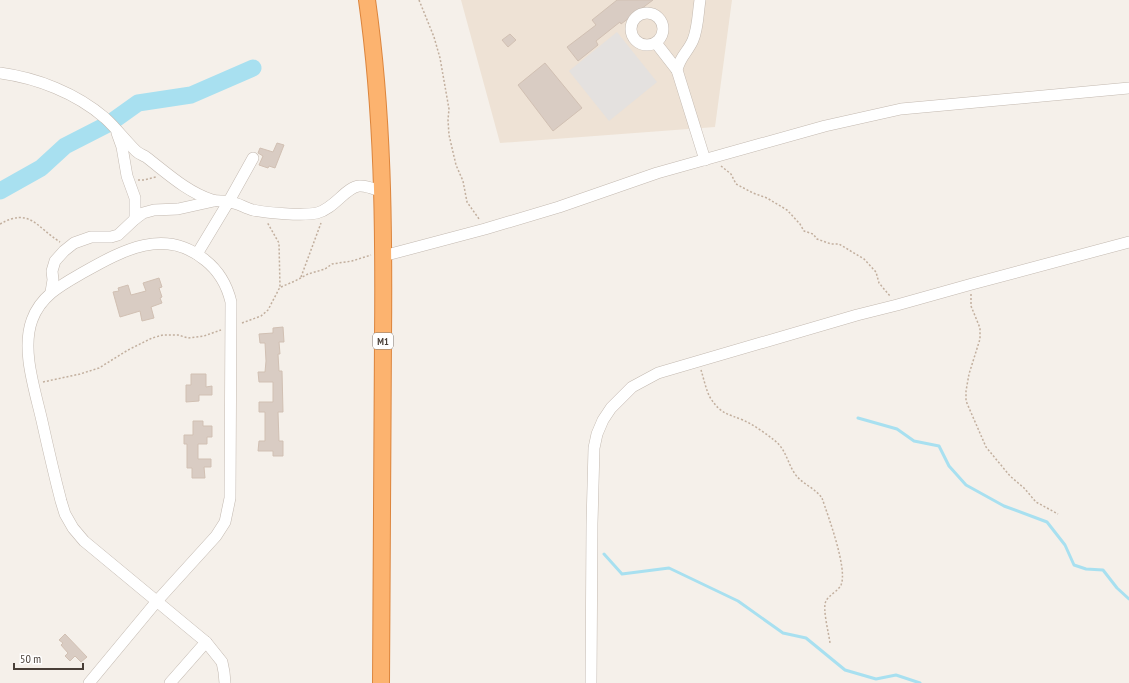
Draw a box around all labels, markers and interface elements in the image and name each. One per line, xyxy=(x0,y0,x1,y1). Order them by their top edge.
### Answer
road number: M1 xyxy=(373,333,393,349)
scale bar xyxy=(14,645,83,671)
text: 50 m xyxy=(20,651,41,666)

